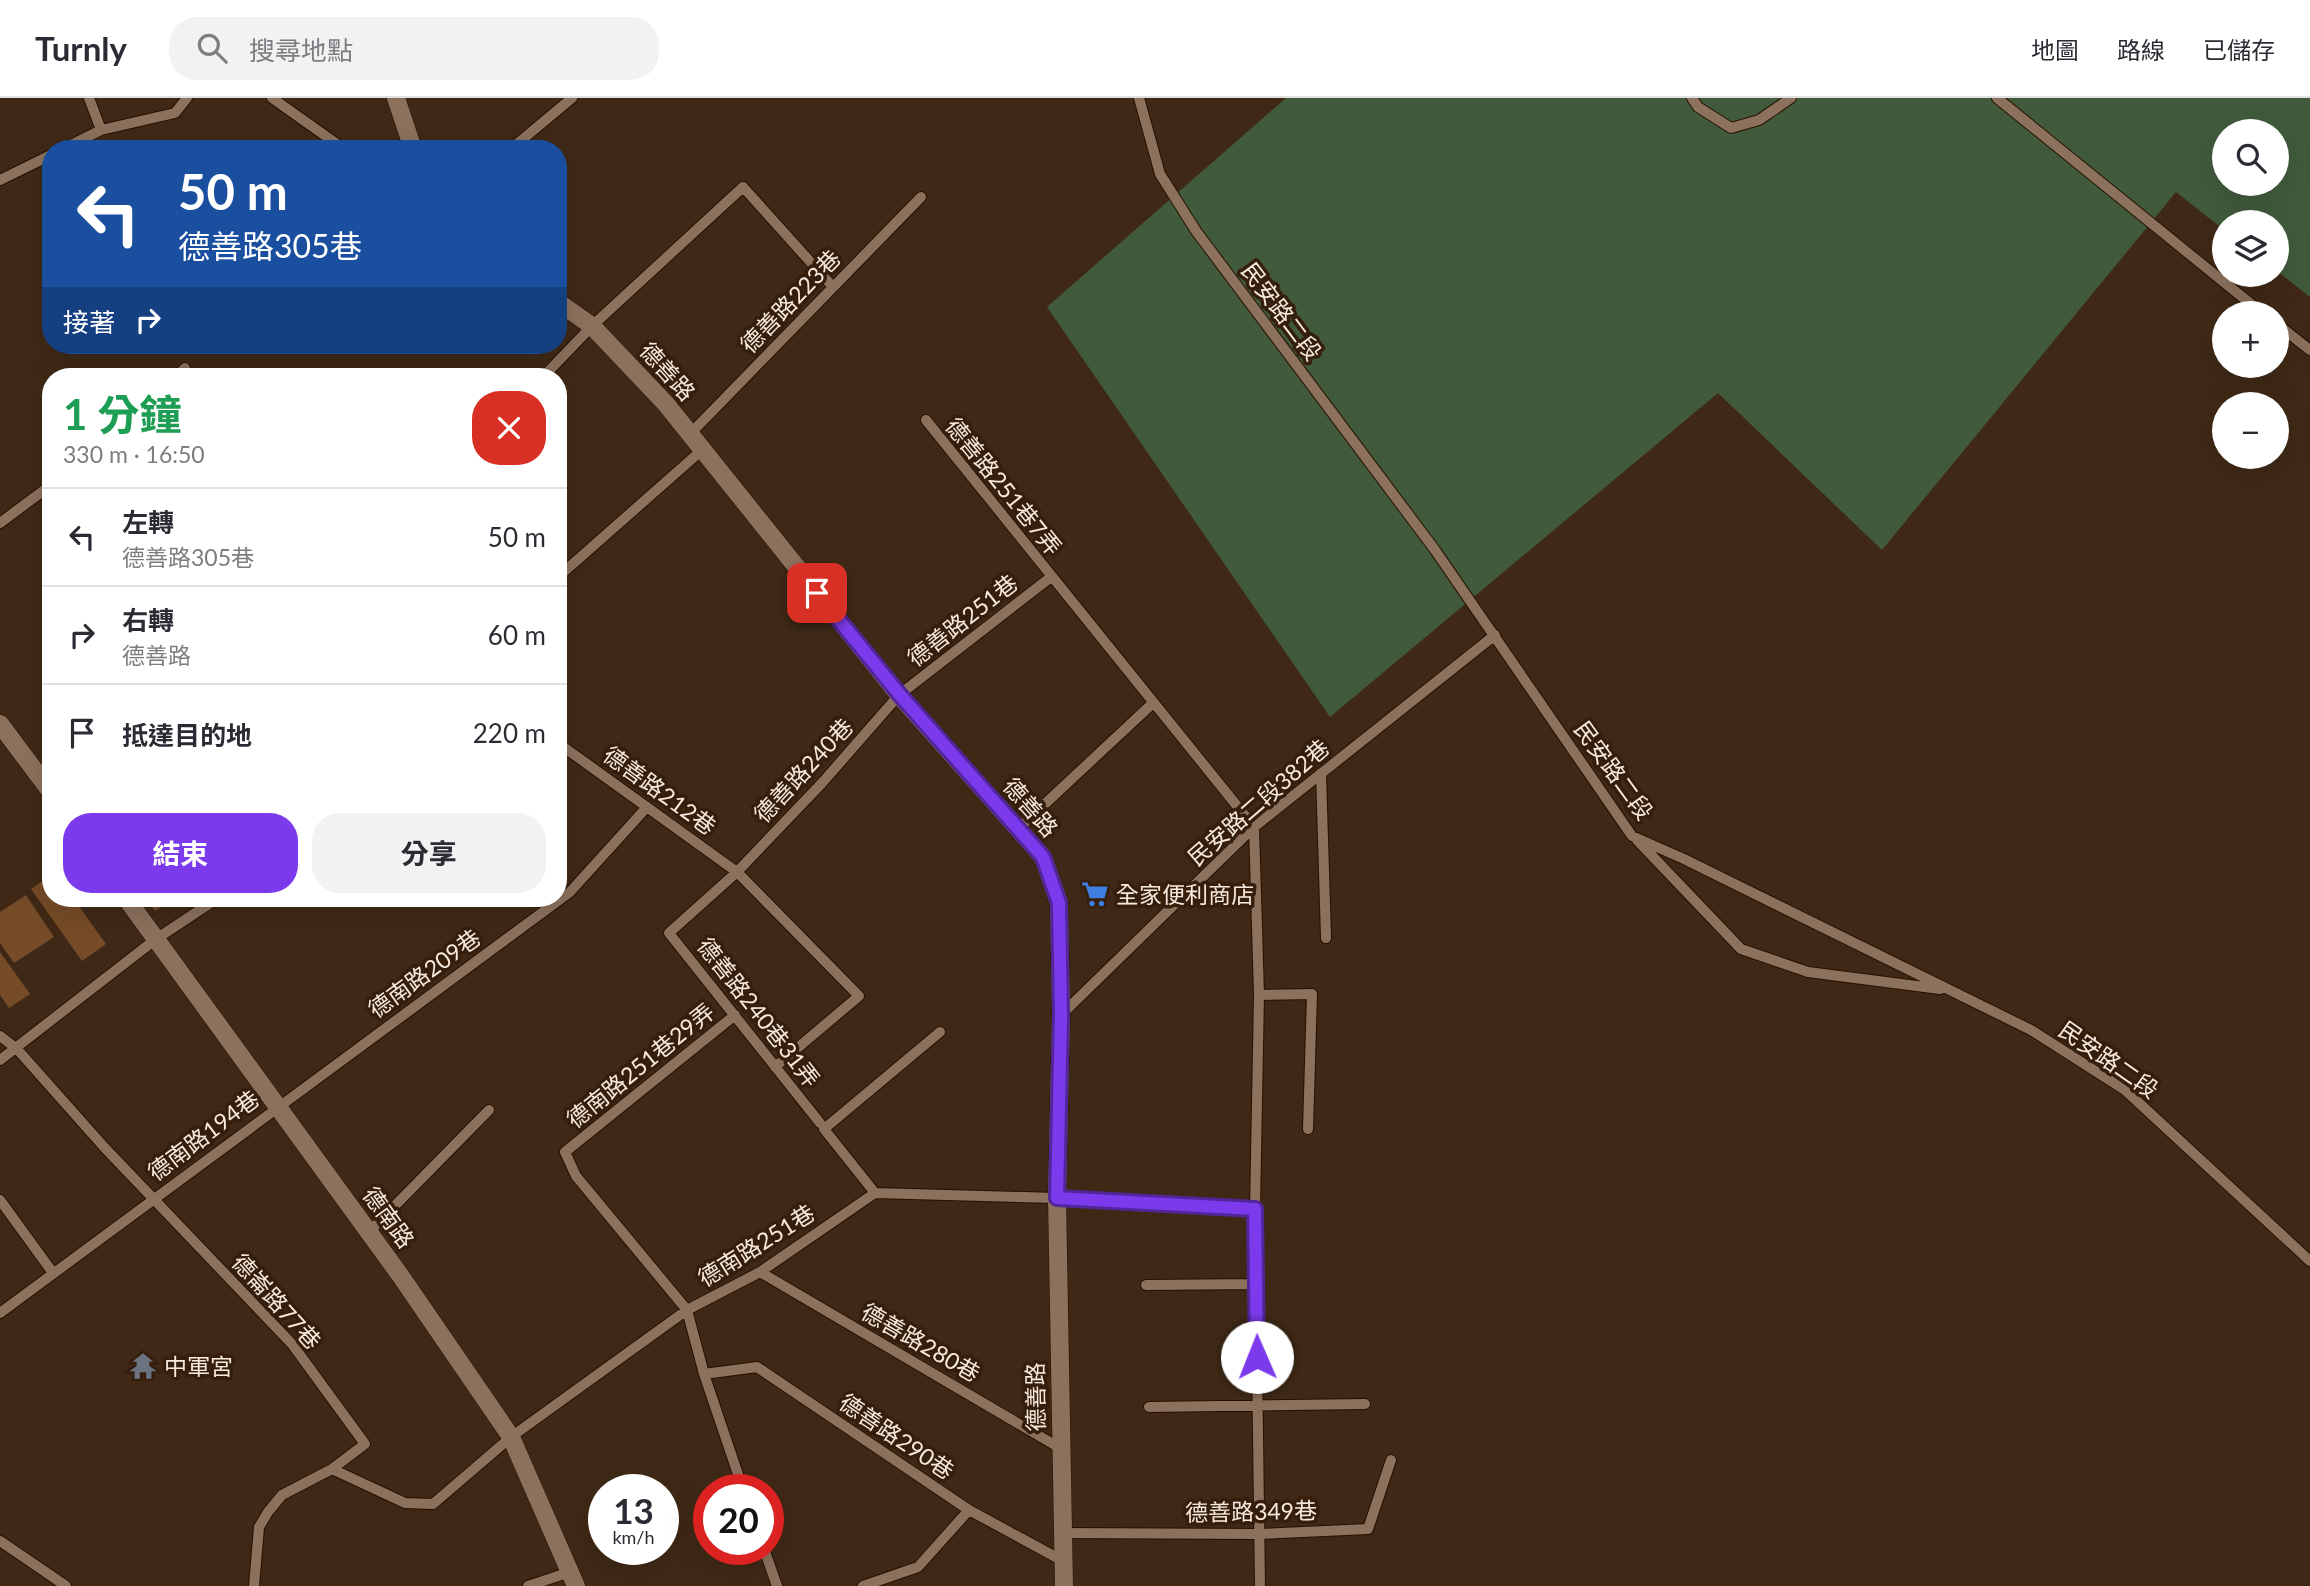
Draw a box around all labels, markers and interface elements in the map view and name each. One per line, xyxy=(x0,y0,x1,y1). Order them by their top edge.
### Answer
search box xyxy=(169,17,659,80)
text: Turnly xyxy=(35,28,127,68)
icon: search xyxy=(193,29,231,67)
text: 搜尋地點 xyxy=(249,34,353,66)
text: 地圖 xyxy=(2031,35,2079,64)
text: 路線 xyxy=(2117,35,2165,64)
text: 已儲存 xyxy=(2203,35,2275,64)
map controls xyxy=(2212,119,2289,469)
button: search xyxy=(2212,119,2289,196)
text: 50 m xyxy=(178,162,288,220)
icon: left xyxy=(63,168,154,259)
button: layers xyxy=(2212,210,2289,287)
text: 德善路305巷 xyxy=(178,226,362,265)
street label: 德善路223巷 xyxy=(734,244,846,358)
street label: 民安路二段 xyxy=(1236,257,1328,365)
icon: right xyxy=(129,301,167,339)
button: + xyxy=(2212,301,2289,378)
text: 接著 xyxy=(63,306,115,338)
street label: 德善路 xyxy=(635,336,701,406)
text: 1 分鐘 xyxy=(63,389,182,439)
button: close xyxy=(472,391,546,465)
button: − xyxy=(2212,392,2289,469)
street label: 德善路251巷7弄 xyxy=(940,412,1068,560)
text: 330 m · 16:50 xyxy=(63,440,205,468)
text: 左轉 xyxy=(122,506,174,538)
icon: left xyxy=(63,518,101,556)
text: 50 m xyxy=(488,521,546,553)
text: 德善路305巷 xyxy=(122,543,254,571)
pin xyxy=(787,563,847,623)
street label: 德善路251巷 xyxy=(901,568,1023,672)
icon: arrive xyxy=(798,574,836,612)
text: 右轉 xyxy=(122,604,174,636)
icon: right xyxy=(63,616,101,654)
text: 60 m xyxy=(488,619,546,651)
text: 德善路 xyxy=(122,641,191,669)
street label: 德善路240巷 xyxy=(748,712,858,828)
icon: arrive xyxy=(63,714,101,752)
street label: 民安路二段 xyxy=(1569,715,1659,825)
text: 220 m xyxy=(473,717,546,749)
text: 抵達目的地 xyxy=(122,719,252,751)
street label: 民安路二段382巷 xyxy=(1182,733,1334,871)
street label: 德善路212巷 xyxy=(598,740,722,840)
street label: 德善路 xyxy=(998,772,1064,842)
button: 結束 xyxy=(63,813,298,893)
button: 分享 xyxy=(312,813,546,893)
supermarket icon: 全家便利商店 xyxy=(1080,879,1110,909)
place label: 全家便利商店 xyxy=(1116,880,1254,908)
street label: 德南路209巷 xyxy=(362,923,486,1023)
street label: 德善路240巷31弄 xyxy=(692,932,826,1092)
street label: 德南路251巷29弄 xyxy=(561,997,719,1133)
street label: 民安路二段 xyxy=(2054,1015,2164,1103)
street label: 德南路194巷 xyxy=(142,1084,264,1186)
street label: 德南路 xyxy=(357,1181,421,1253)
street label: 德南路251巷 xyxy=(693,1198,819,1292)
street label: 德崙路77巷 xyxy=(227,1248,327,1354)
street label: 德善路280巷 xyxy=(857,1297,985,1387)
position arrow xyxy=(1220,1320,1294,1394)
temple icon: 中軍宮 xyxy=(128,1351,158,1381)
place label: 中軍宮 xyxy=(164,1352,233,1380)
street label: 德善路 xyxy=(1020,1362,1050,1432)
street label: 德善路290巷 xyxy=(834,1387,960,1485)
speed limit sign: 20 xyxy=(693,1474,784,1565)
text: 13 xyxy=(613,1489,654,1531)
street label: 德善路349巷 xyxy=(1185,1496,1317,1526)
text: km/h xyxy=(612,1526,655,1548)

